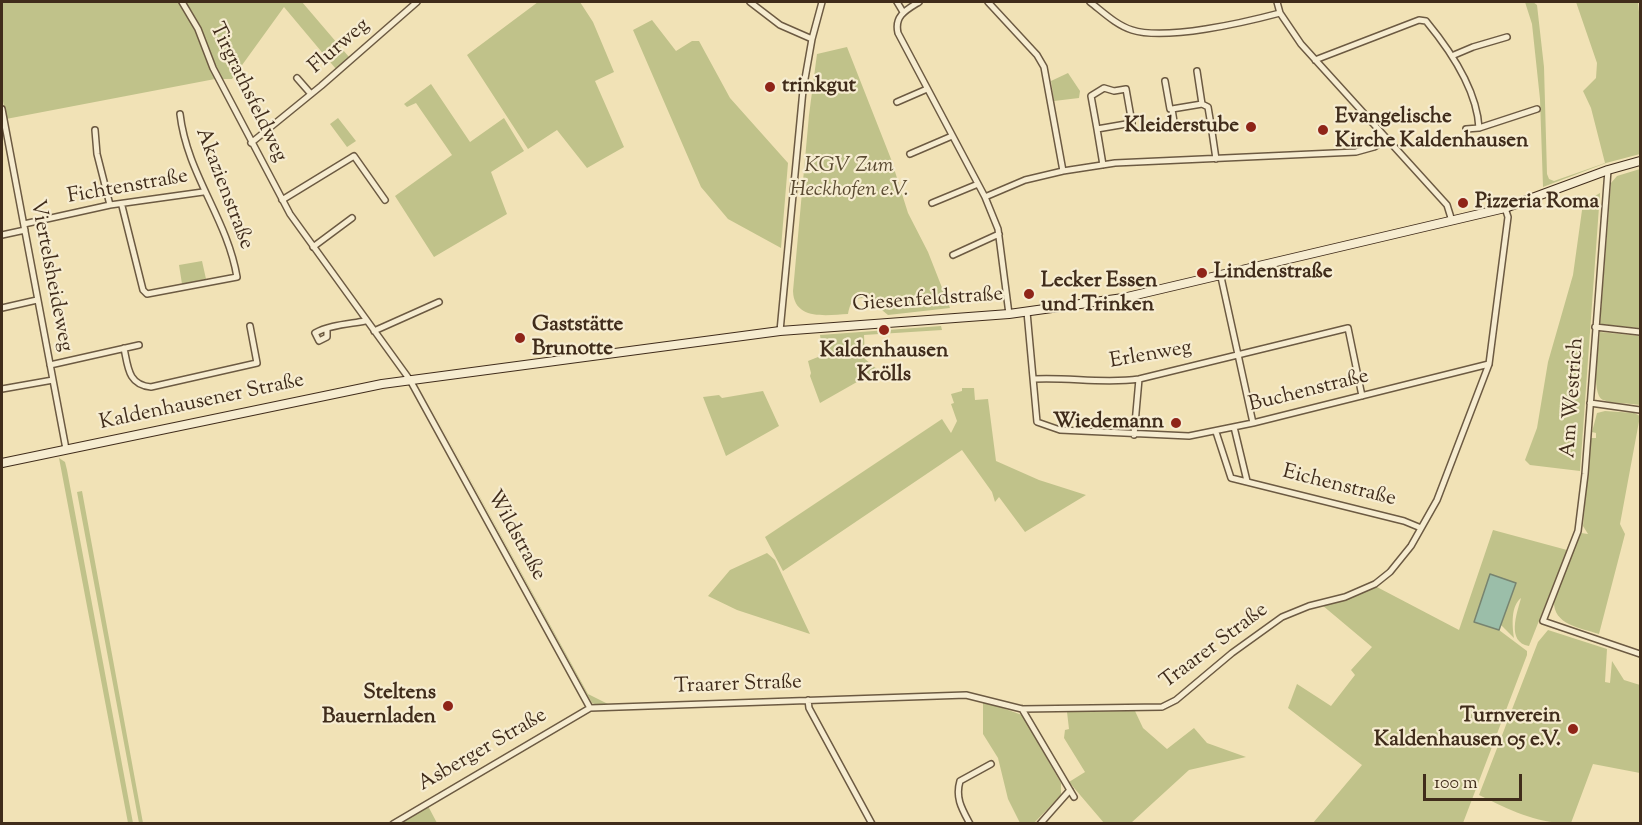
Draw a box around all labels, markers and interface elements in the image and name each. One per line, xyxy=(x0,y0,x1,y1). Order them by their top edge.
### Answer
street label: Flurweg xyxy=(304,14,376,80)
street label: Tirgrathsfeldweg xyxy=(202,19,292,167)
place label: trinkgut xyxy=(782,74,856,100)
marker: trinkgut xyxy=(763,80,777,94)
place label: Evangelische Kirche Kaldenhausen xyxy=(1335,105,1528,155)
place label: Kleiderstube xyxy=(1125,114,1239,140)
marker: Kleiderstube xyxy=(1244,120,1258,134)
marker: Evangelische Kirche Kaldenhausen xyxy=(1316,123,1330,137)
street label: Akazienstraße xyxy=(188,125,258,253)
park label: KGV Zum Heckhofen e.V. xyxy=(790,154,908,204)
street label: Fichtenstraße xyxy=(66,165,190,211)
place label: Pizzeria Roma xyxy=(1475,190,1599,216)
marker: Pizzeria Roma xyxy=(1456,196,1470,210)
street label: Viertelsheideweg xyxy=(23,198,77,354)
place label: Lindenstraße xyxy=(1214,260,1333,286)
marker: Lindenstraße xyxy=(1195,266,1209,280)
place label: Lecker Essen und Trinken xyxy=(1041,269,1157,319)
street label: Giesenfeldstraße xyxy=(852,283,1004,319)
marker: Lecker Essen und Trinken xyxy=(1022,287,1036,301)
place label: Gaststätte Brunotte xyxy=(532,313,623,363)
marker: Kaldenhausen Krölls xyxy=(877,323,891,337)
marker: Gaststätte Brunotte xyxy=(513,331,527,345)
street label: Erlenweg xyxy=(1108,336,1194,376)
street label: Am Westrich xyxy=(1557,337,1591,459)
place label: Kaldenhausen Krölls xyxy=(820,339,948,389)
street label: Buchenstraße xyxy=(1246,365,1372,419)
street label: Kaldenhausener Straße xyxy=(97,369,307,437)
place label: Wiedemann xyxy=(1053,410,1164,436)
marker: Wiedemann xyxy=(1169,416,1183,430)
street label: Eichenstraße xyxy=(1280,461,1398,513)
street label: Wildstraße xyxy=(480,486,550,586)
street label: Traarer Straße xyxy=(1156,598,1274,696)
street label: Traarer Straße xyxy=(674,671,802,701)
place label: Steltens Bauernladen xyxy=(322,681,436,731)
marker: Steltens Bauernladen xyxy=(441,699,455,713)
street label: Asberger Straße xyxy=(414,704,552,798)
place label: Turnverein Kaldenhausen 05 e.V. xyxy=(1374,704,1561,754)
marker: Turnverein Kaldenhausen 05 e.V. xyxy=(1566,722,1580,736)
scale bar xyxy=(1426,762,1525,800)
text: 100 m xyxy=(1434,771,1478,797)

